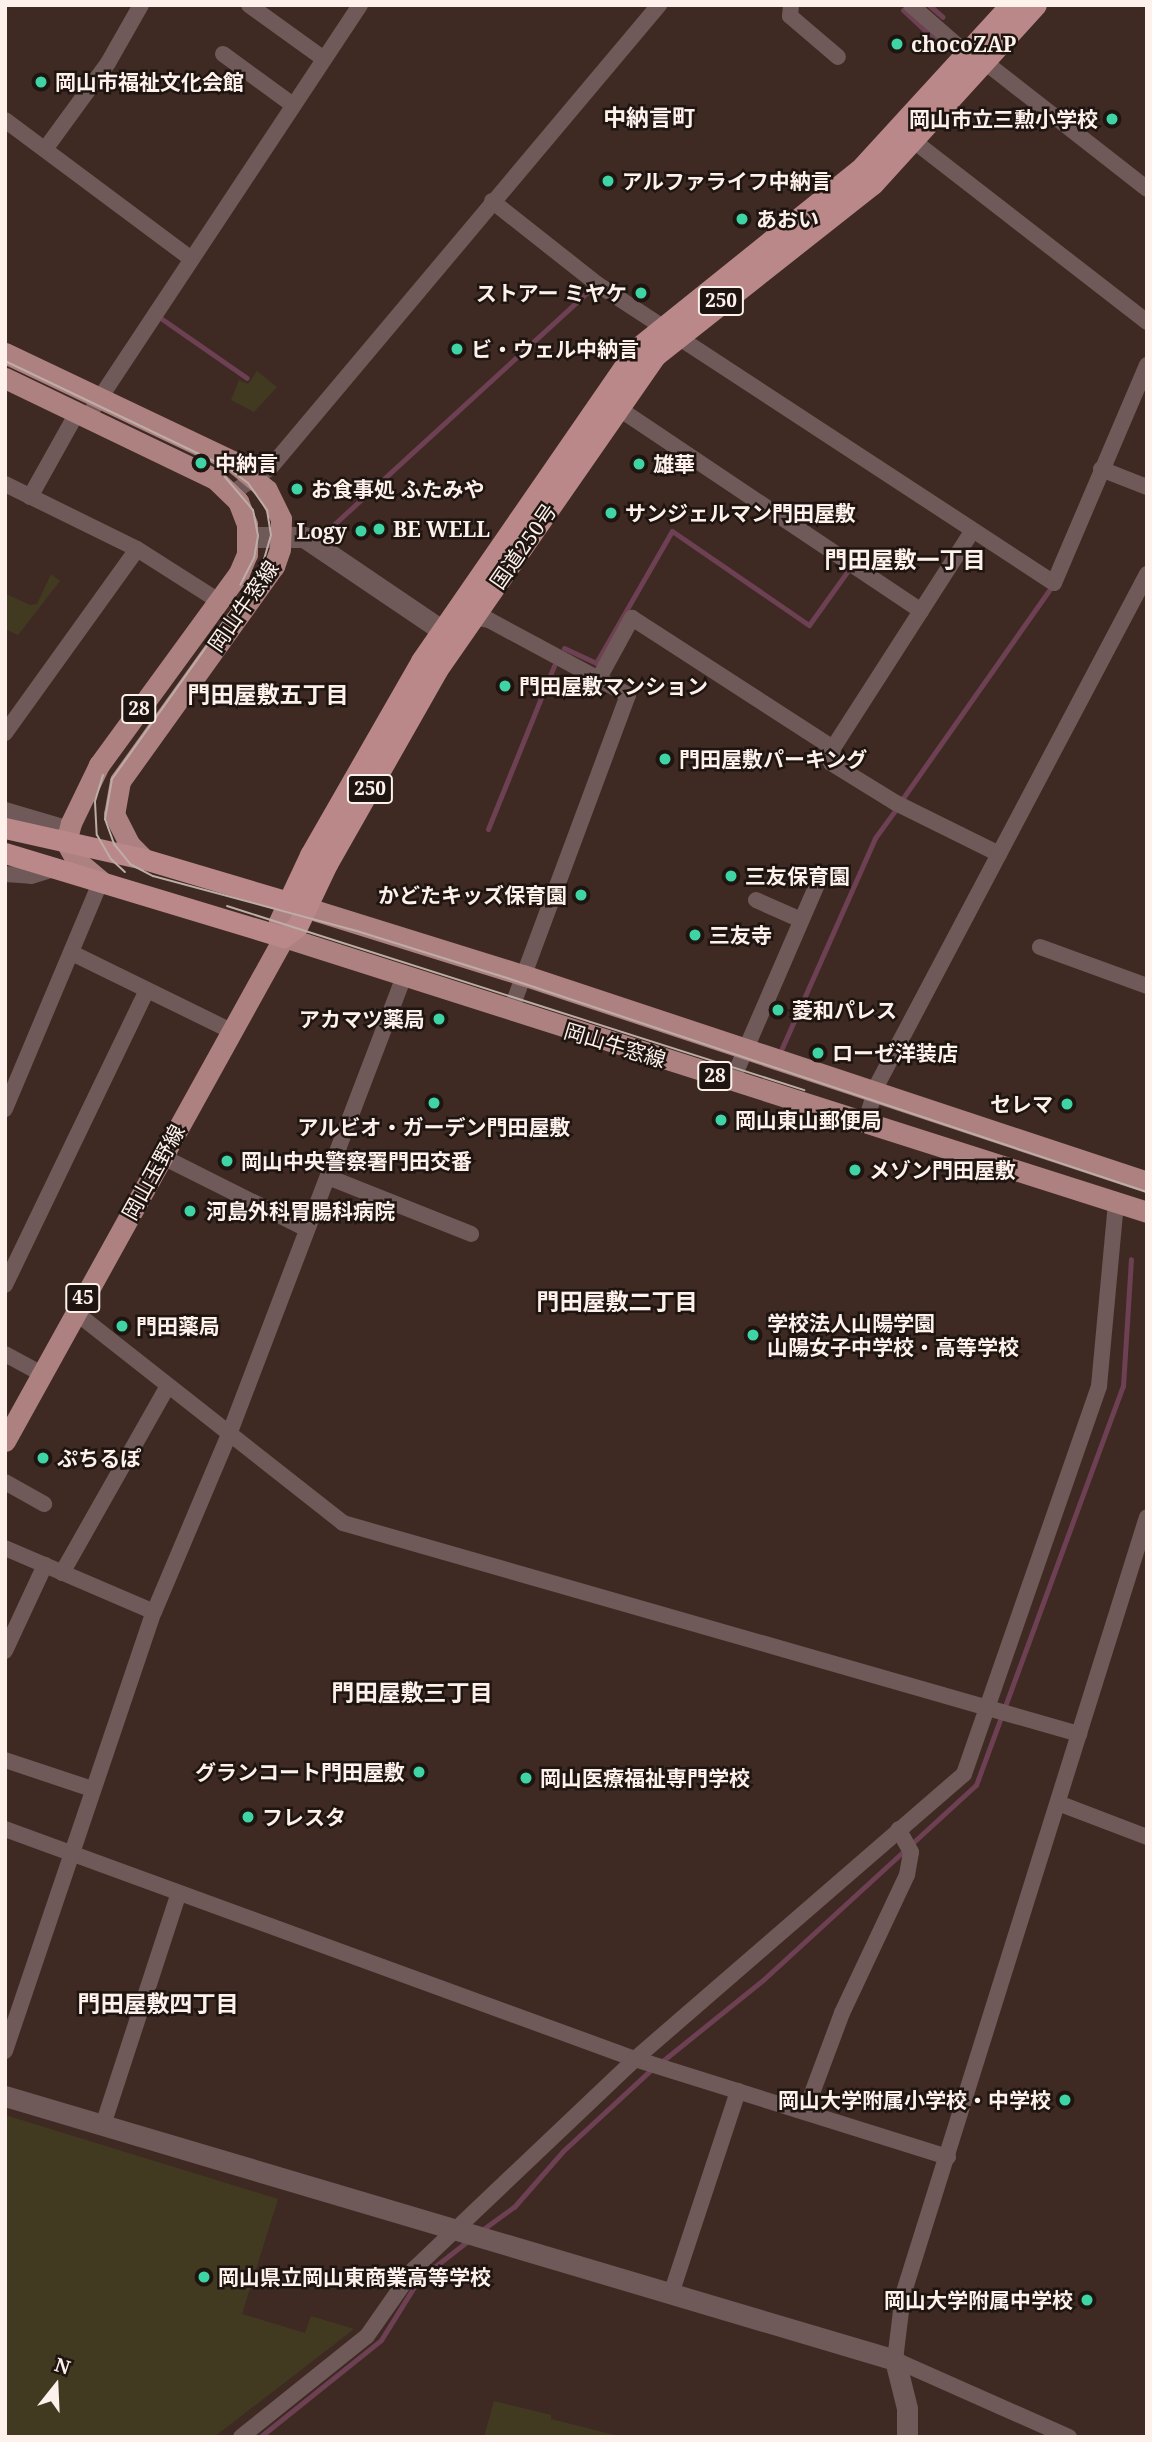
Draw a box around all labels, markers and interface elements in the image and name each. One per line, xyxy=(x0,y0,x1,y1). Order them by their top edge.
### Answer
place label: chocoZAP xyxy=(911,31,1016,57)
marker: chocoZAP xyxy=(889,36,905,52)
place label: 岡山市福祉文化会館 xyxy=(55,69,244,95)
marker: 岡山市福祉文化会館 xyxy=(33,74,49,90)
district label: 中納言町 xyxy=(603,103,695,131)
place label: 岡山市立三勲小学校 xyxy=(909,106,1098,132)
marker: 岡山市立三勲小学校 xyxy=(1104,111,1120,127)
place label: アルファライフ中納言 xyxy=(622,168,832,194)
marker: アルファライフ中納言 xyxy=(600,173,616,189)
place label: あおい xyxy=(756,206,819,232)
marker: あおい xyxy=(734,211,750,227)
place label: ストアー ミヤケ xyxy=(476,280,627,306)
marker: ストアー ミヤケ xyxy=(633,285,649,301)
road number: 250 xyxy=(696,286,746,316)
place label: ビ・ウェル中納言 xyxy=(471,336,639,362)
marker: ビ・ウェル中納言 xyxy=(449,341,465,357)
place label: 中納言 xyxy=(215,450,278,476)
place label: 雄華 xyxy=(653,451,695,477)
marker: 中納言 xyxy=(193,455,209,471)
marker: 雄華 xyxy=(631,456,647,472)
place label: お食事処 ふたみや xyxy=(311,476,484,502)
marker: お食事処 ふたみや xyxy=(289,481,305,497)
street label: 国道250号 xyxy=(485,499,561,593)
place label: サンジェルマン門田屋敷 xyxy=(625,500,856,526)
marker: サンジェルマン門田屋敷 xyxy=(603,505,619,521)
place label: BE WELL xyxy=(393,516,490,542)
place label: Logy xyxy=(296,518,347,544)
marker: BE WELL xyxy=(371,521,387,537)
marker: Logy xyxy=(353,523,369,539)
district label: 門田屋敷一丁目 xyxy=(825,545,985,573)
street label: 岡山牛窓線 xyxy=(203,556,283,656)
place label: 門田屋敷マンション xyxy=(519,673,708,699)
marker: 門田屋敷マンション xyxy=(497,678,513,694)
district label: 門田屋敷五丁目 xyxy=(188,680,348,708)
road number: 28 xyxy=(120,694,158,724)
place label: 門田屋敷パーキング xyxy=(679,746,868,772)
marker: 門田屋敷パーキング xyxy=(657,751,673,767)
road number: 250 xyxy=(346,774,394,804)
place label: 三友保育園 xyxy=(745,863,850,889)
marker: 三友保育園 xyxy=(723,868,739,884)
place label: かどたキッズ保育園 xyxy=(378,882,567,908)
marker: かどたキッズ保育園 xyxy=(573,887,589,903)
place label: 三友寺 xyxy=(709,922,772,948)
marker: 三友寺 xyxy=(687,927,703,943)
place label: 菱和パレス xyxy=(792,997,897,1023)
marker: 菱和パレス xyxy=(770,1002,786,1018)
place label: アカマツ薬局 xyxy=(299,1006,425,1032)
marker: アカマツ薬局 xyxy=(431,1011,447,1027)
street label: 岡山牛窓線 xyxy=(561,1018,669,1072)
place label: ローゼ洋装店 xyxy=(832,1040,958,1066)
marker: ローゼ洋装店 xyxy=(810,1045,826,1061)
road number: 28 xyxy=(696,1060,734,1092)
place label: セレマ xyxy=(990,1091,1053,1117)
marker: アルビオ・ガーデン門田屋敷 xyxy=(426,1095,442,1111)
marker: セレマ xyxy=(1059,1096,1075,1112)
place label: 岡山東山郵便局 xyxy=(735,1107,882,1133)
marker: 岡山東山郵便局 xyxy=(713,1112,729,1128)
place label: アルビオ・ガーデン門田屋敷 xyxy=(298,1114,570,1140)
street label: 岡山玉野線 xyxy=(117,1120,189,1224)
place label: 岡山中央警察署門田交番 xyxy=(241,1148,472,1174)
marker: 岡山中央警察署門田交番 xyxy=(219,1153,235,1169)
place label: メゾン門田屋敷 xyxy=(869,1157,1016,1183)
marker: メゾン門田屋敷 xyxy=(847,1162,863,1178)
place label: 河島外科胃腸科病院 xyxy=(206,1198,395,1224)
marker: 河島外科胃腸科病院 xyxy=(180,1201,200,1221)
road number: 45 xyxy=(64,1282,102,1314)
district label: 門田屋敷二丁目 xyxy=(537,1287,697,1315)
place label: 学校法人山陽学園 山陽女子中学校・高等学校 xyxy=(767,1310,1019,1360)
place label: 門田薬局 xyxy=(136,1313,220,1339)
marker: 門田薬局 xyxy=(114,1318,130,1334)
marker: 学校法人山陽学園 山陽女子中学校・高等学校 xyxy=(745,1327,761,1343)
place label: ぷちるぽ xyxy=(57,1445,141,1471)
marker: ぷちるぽ xyxy=(35,1450,51,1466)
district label: 門田屋敷三丁目 xyxy=(332,1678,492,1706)
place label: グランコート門田屋敷 xyxy=(195,1759,405,1785)
marker: グランコート門田屋敷 xyxy=(411,1764,427,1780)
place label: 岡山医療福祉専門学校 xyxy=(540,1765,750,1791)
marker: 岡山医療福祉専門学校 xyxy=(518,1770,534,1786)
place label: フレスタ xyxy=(262,1804,346,1830)
marker: フレスタ xyxy=(240,1809,256,1825)
district label: 門田屋敷四丁目 xyxy=(78,1989,238,2017)
place label: 岡山大学附属小学校・中学校 xyxy=(778,2087,1051,2113)
marker: 岡山大学附属小学校・中学校 xyxy=(1057,2092,1073,2108)
place label: 岡山県立岡山東商業高等学校 xyxy=(218,2264,491,2290)
marker: 岡山県立岡山東商業高等学校 xyxy=(196,2269,212,2285)
place label: 岡山大学附属中学校 xyxy=(884,2287,1073,2313)
marker: 岡山大学附属中学校 xyxy=(1079,2292,1095,2308)
north arrow xyxy=(21,2351,91,2421)
text: N xyxy=(51,2351,74,2381)

